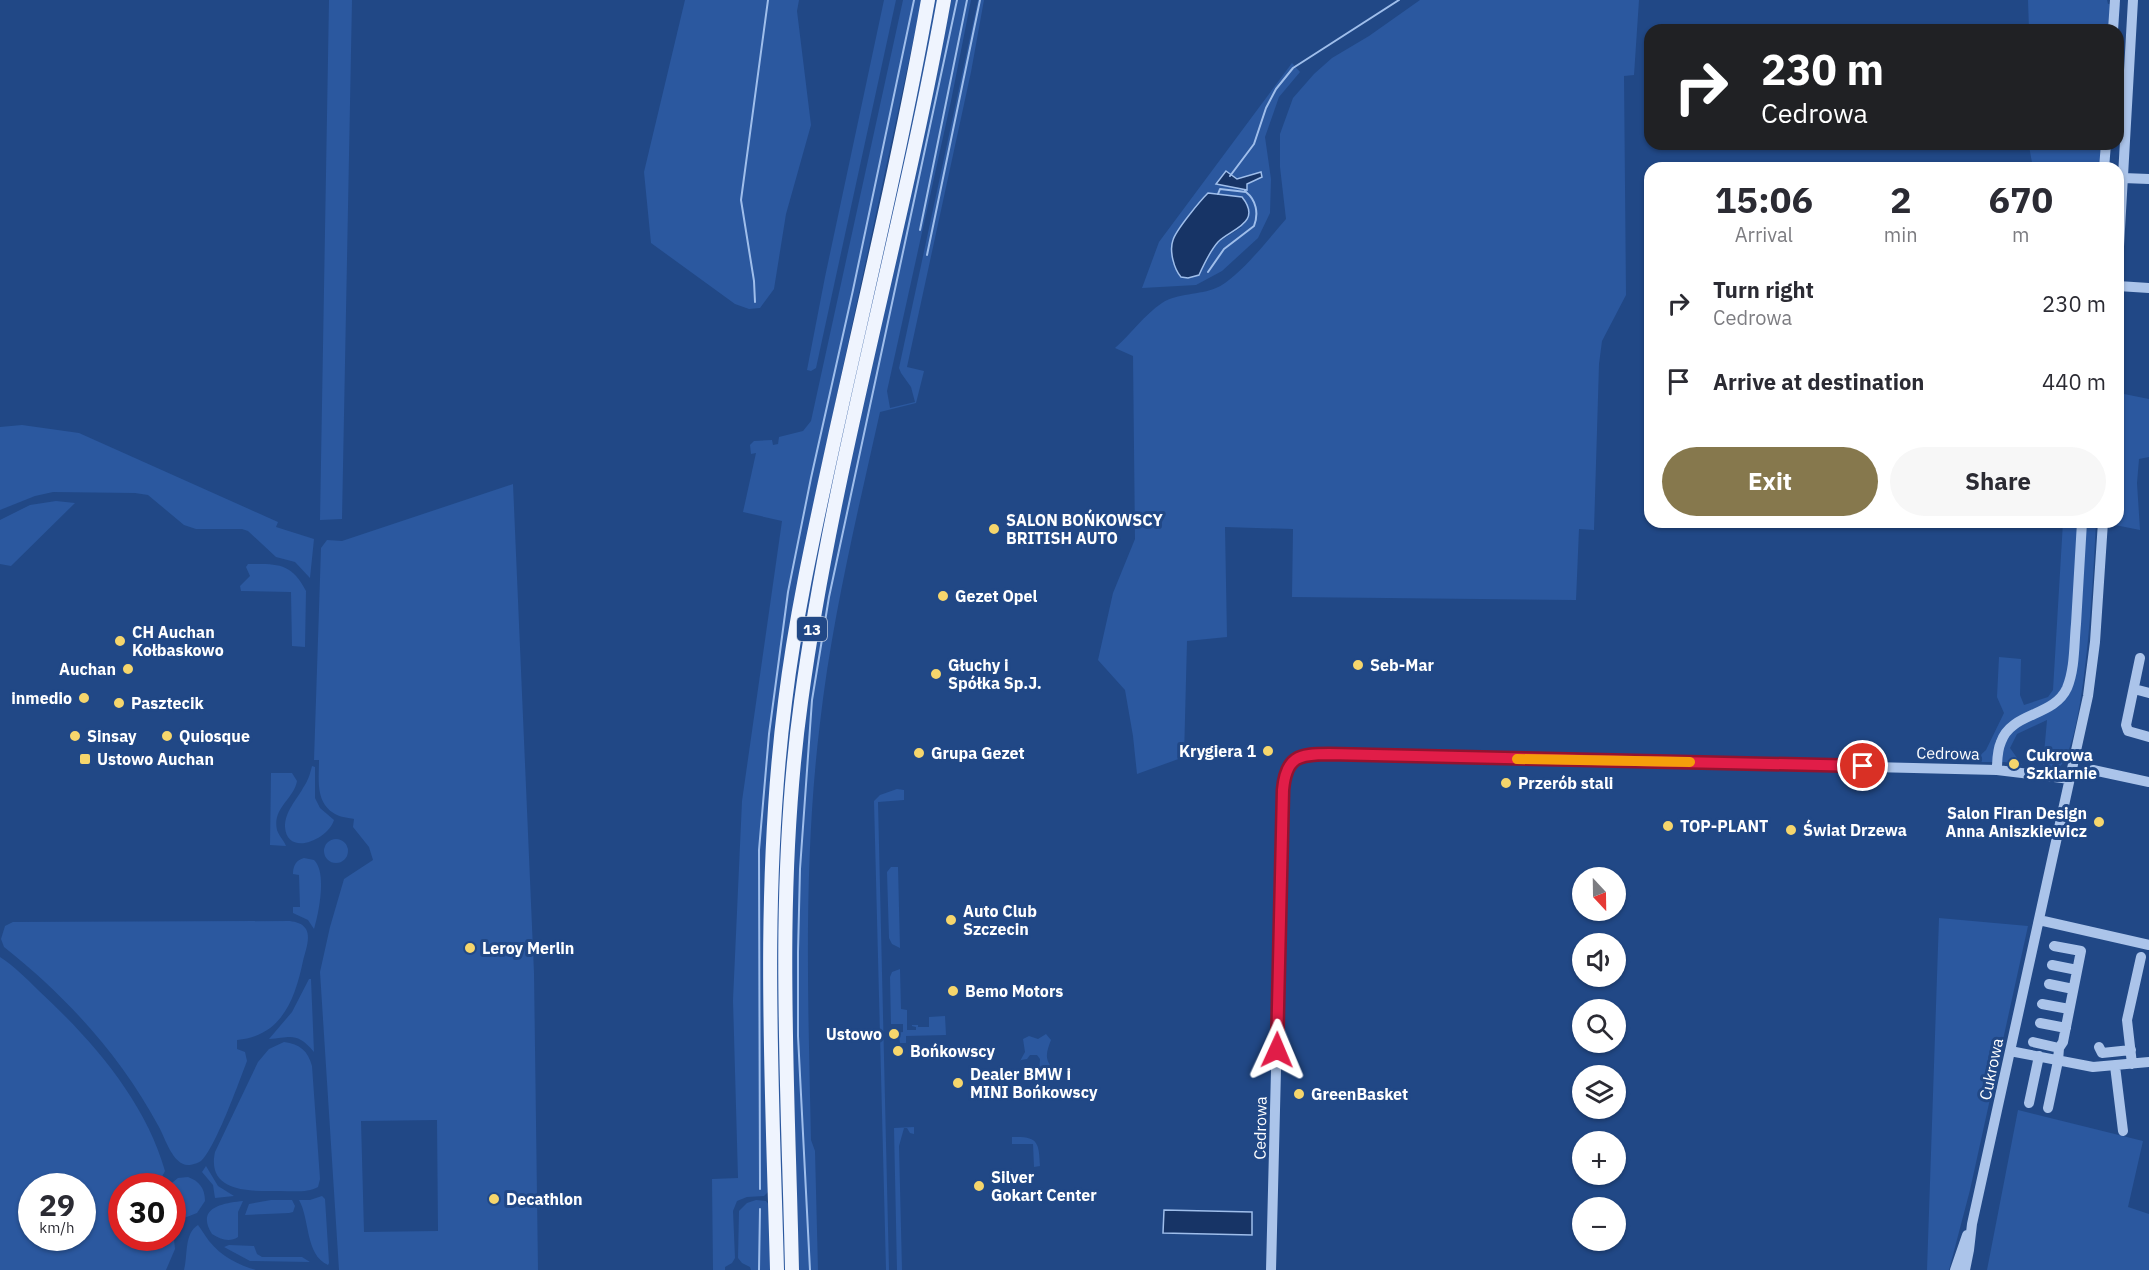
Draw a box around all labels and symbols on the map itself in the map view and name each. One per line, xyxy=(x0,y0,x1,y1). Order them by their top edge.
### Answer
place label: SALON BOŃKOWSCY BRITISH AUTO xyxy=(1006,509,1164,548)
marker: SALON BOŃKOWSCY BRITISH AUTO xyxy=(987,522,1001,536)
place label: Gezet Opel xyxy=(955,586,1038,606)
marker: Gezet Opel xyxy=(936,589,950,603)
road number: 13 xyxy=(797,617,827,641)
place label: CH Auchan Kołbaskowo xyxy=(132,622,224,660)
marker: CH Auchan Kołbaskowo xyxy=(113,634,127,648)
place label: Głuchy i Spółka Sp.J. xyxy=(948,655,1042,693)
place label: Seb-Mar xyxy=(1370,655,1435,675)
marker: Seb-Mar xyxy=(1351,658,1365,672)
place label: Auchan xyxy=(59,659,116,679)
marker: Auchan xyxy=(121,662,135,676)
marker: Głuchy i Spółka Sp.J. xyxy=(929,667,943,681)
place label: inmedio xyxy=(11,688,72,708)
marker: inmedio xyxy=(77,691,91,705)
place label: Pasztecik xyxy=(131,693,204,713)
marker: Pasztecik xyxy=(112,696,126,710)
place label: Sinsay xyxy=(87,726,137,746)
place label: Quiosque xyxy=(179,726,250,746)
marker: Sinsay xyxy=(68,729,82,743)
marker: Quiosque xyxy=(160,729,174,743)
pin xyxy=(1837,740,1888,791)
place label: Krygiera 1 xyxy=(1179,741,1256,761)
street label: Cedrowa xyxy=(1916,742,1980,764)
place label: Grupa Gezet xyxy=(931,743,1025,763)
marker: Krygiera 1 xyxy=(1261,744,1275,758)
place label: Cukrowa Szklarnie xyxy=(2026,745,2097,783)
marker: Grupa Gezet xyxy=(912,746,926,760)
place label: Ustowo Auchan xyxy=(97,749,214,769)
marker: Ustowo Auchan xyxy=(78,752,92,766)
marker: Cukrowa Szklarnie xyxy=(2007,757,2021,771)
place label: Przerób stali xyxy=(1518,773,1613,793)
marker: Przerób stali xyxy=(1499,776,1513,790)
place label: Salon Firan Design Anna Aniszkiewicz xyxy=(1946,803,2087,841)
marker: Salon Firan Design Anna Aniszkiewicz xyxy=(2092,815,2106,829)
place label: TOP-PLANT xyxy=(1680,816,1768,836)
marker: TOP-PLANT xyxy=(1661,819,1675,833)
place label: Świat Drzewa xyxy=(1803,819,1907,840)
marker: Świat Drzewa xyxy=(1784,823,1798,837)
north arrow xyxy=(1572,867,1626,921)
place label: Auto Club Szczecin xyxy=(963,901,1037,939)
marker: Auto Club Szczecin xyxy=(944,913,958,927)
place label: Leroy Merlin xyxy=(482,938,574,958)
marker: Leroy Merlin xyxy=(463,941,477,955)
place label: Bemo Motors xyxy=(965,981,1063,1001)
marker: Bemo Motors xyxy=(946,984,960,998)
position arrow xyxy=(1245,1018,1309,1082)
place label: Ustowo xyxy=(826,1024,882,1044)
marker: Ustowo xyxy=(887,1027,901,1041)
street label: Cukrowa xyxy=(1975,1036,2007,1102)
place label: Bońkowscy xyxy=(910,1041,996,1061)
marker: Bońkowscy xyxy=(891,1044,905,1058)
place label: Dealer BMW i MINI Bońkowscy xyxy=(970,1064,1098,1102)
marker: Dealer BMW i MINI Bońkowscy xyxy=(951,1076,965,1090)
place label: GreenBasket xyxy=(1311,1084,1408,1104)
marker: GreenBasket xyxy=(1292,1087,1306,1101)
street label: Cedrowa xyxy=(1249,1096,1271,1160)
place label: Silver Gokart Center xyxy=(991,1167,1097,1205)
speed limit sign: 30 xyxy=(108,1173,186,1251)
marker: Silver Gokart Center xyxy=(972,1179,986,1193)
place label: Decathlon xyxy=(506,1189,583,1209)
marker: Decathlon xyxy=(487,1192,501,1206)

